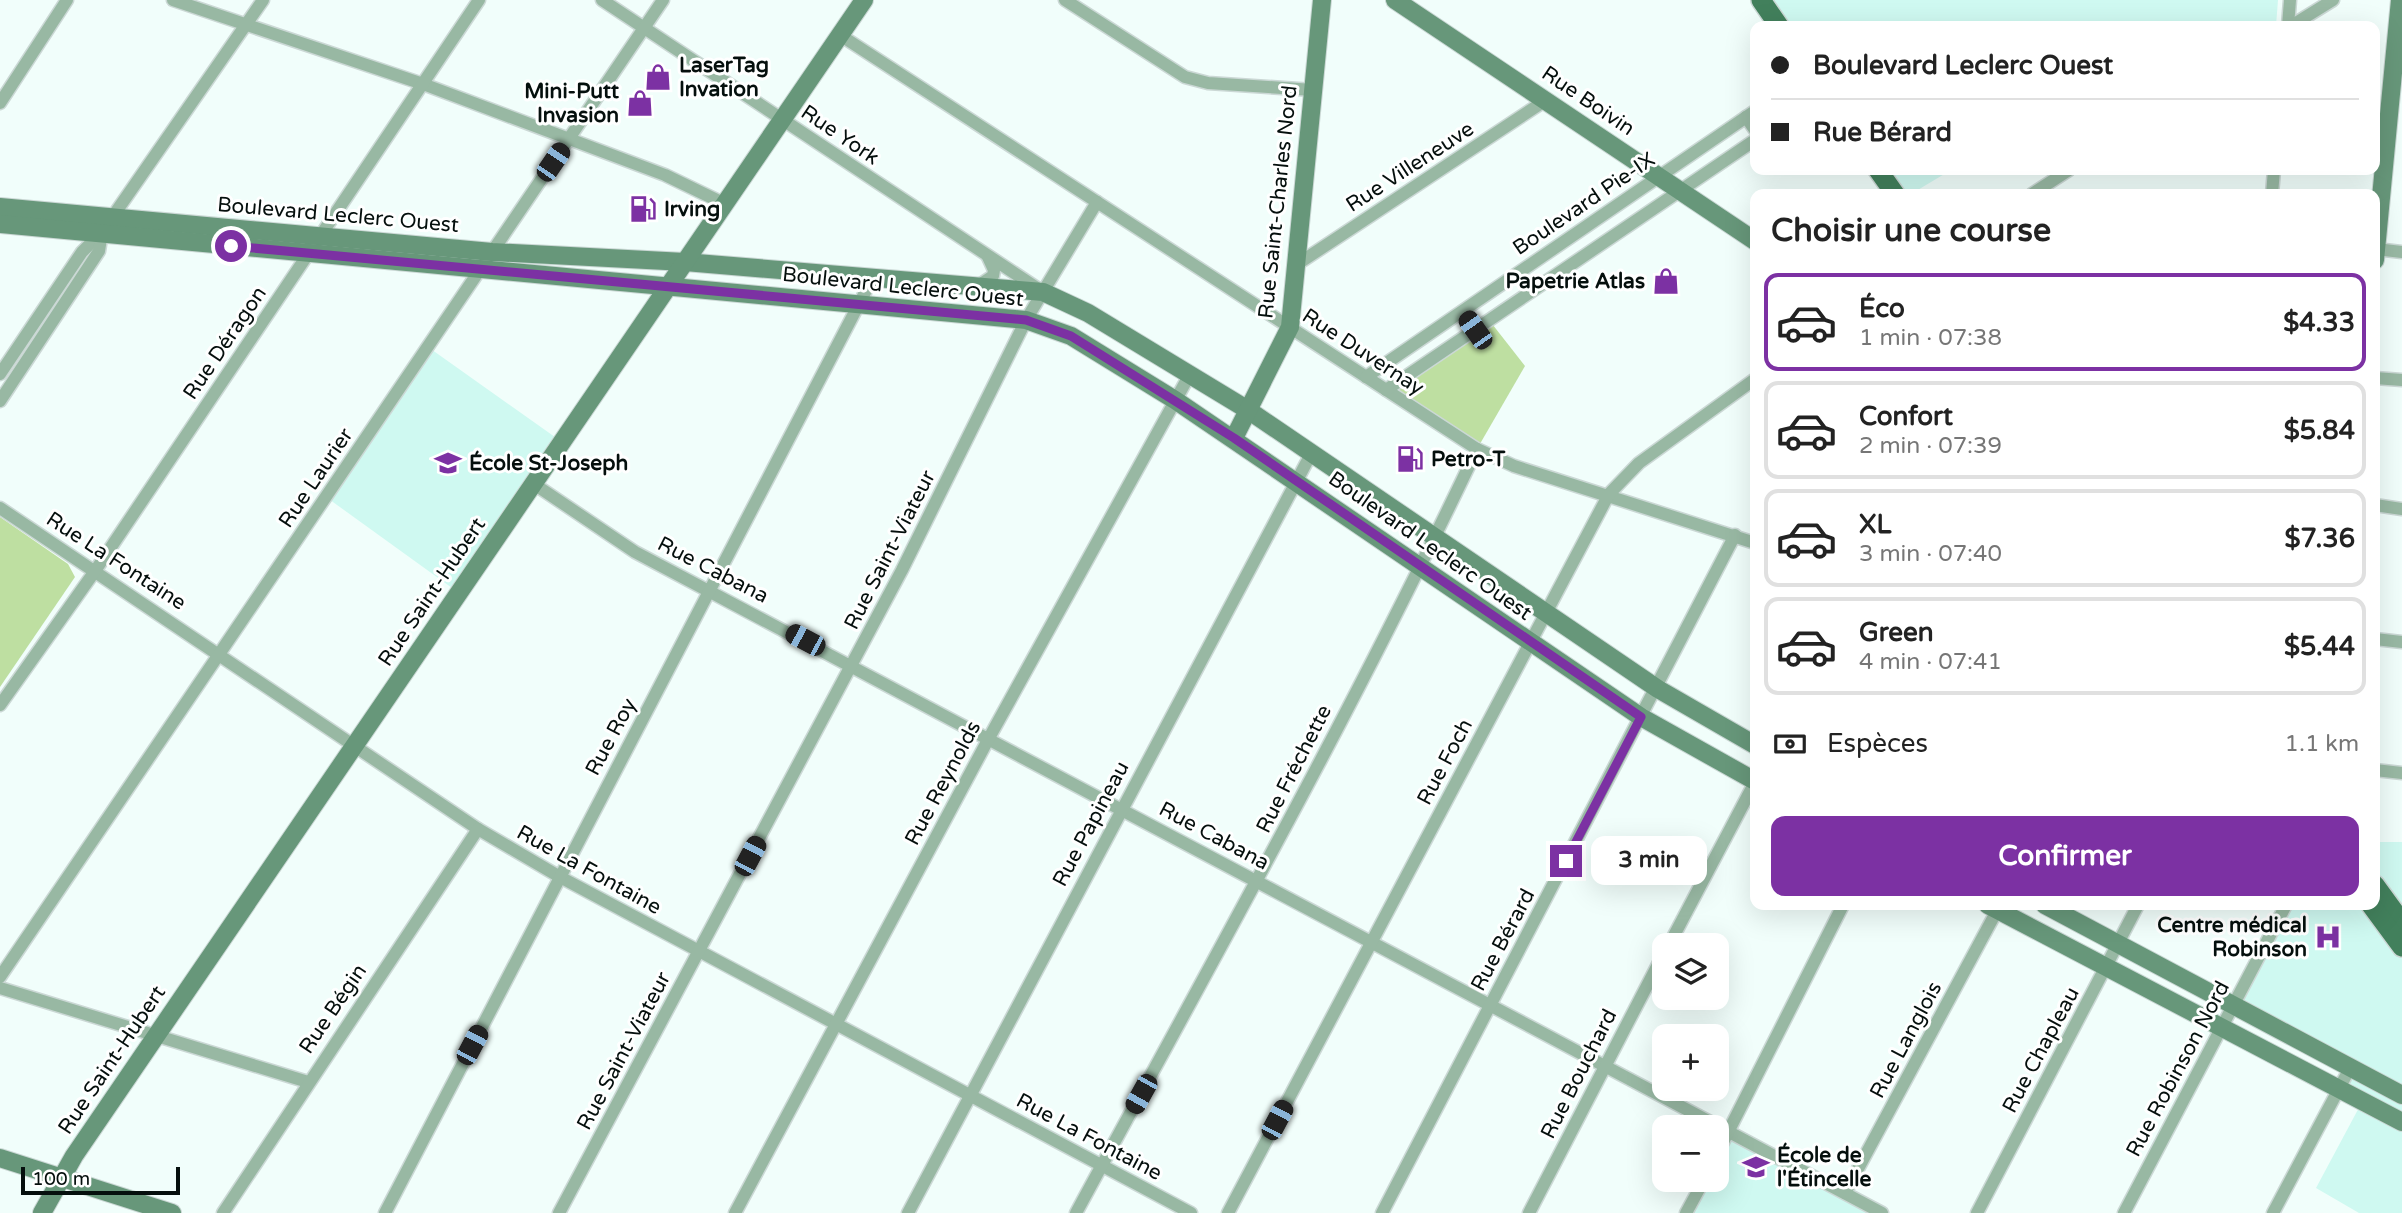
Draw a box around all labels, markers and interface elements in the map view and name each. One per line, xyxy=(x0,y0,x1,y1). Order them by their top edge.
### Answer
text: Boulevard Leclerc Ouest xyxy=(1813,50,2113,81)
place label: LaserTag Invation xyxy=(679,53,769,102)
street label: Rue Boivin xyxy=(1537,61,1639,141)
shop icon: LaserTag Invation xyxy=(643,62,673,92)
place label: Mini-Putt Invasion xyxy=(524,79,619,128)
street label: Rue Saint-Charles Nord xyxy=(1253,84,1303,320)
shop icon: Mini-Putt Invasion xyxy=(625,88,655,118)
street label: Rue York xyxy=(796,100,884,170)
street label: Rue Villeneuve xyxy=(1341,116,1479,218)
text: Rue Bérard xyxy=(1813,117,1952,148)
car xyxy=(533,139,574,185)
street label: Boulevard Pie-IX xyxy=(1508,147,1660,261)
street label: Boulevard Leclerc Ouest xyxy=(216,192,460,238)
fuel station icon: Irving xyxy=(628,194,658,224)
place label: Irving xyxy=(664,197,720,222)
text: Choisir une course xyxy=(1771,212,2051,250)
route start xyxy=(215,230,247,262)
street label: Boulevard Leclerc Ouest xyxy=(781,262,1025,312)
shop icon: Papetrie Atlas xyxy=(1651,266,1681,296)
place label: Papetrie Atlas xyxy=(1506,269,1645,294)
street label: Rue Déragon xyxy=(178,282,272,404)
icon: car xyxy=(1775,291,1838,354)
text: Éco xyxy=(1859,293,1905,324)
street label: Rue Duvernay xyxy=(1297,303,1429,401)
car xyxy=(1455,307,1496,353)
text: $4.33 xyxy=(2283,307,2355,338)
text: 1 min · 07:38 xyxy=(1859,324,2002,352)
icon: car xyxy=(1775,399,1838,462)
text: Confort xyxy=(1859,401,1953,432)
text: $5.84 xyxy=(2284,415,2355,446)
street label: Rue Laurier xyxy=(274,423,358,533)
text: 2 min · 07:39 xyxy=(1859,432,2002,460)
fuel station icon: Petro-T xyxy=(1395,444,1425,474)
place label: Petro-T xyxy=(1431,447,1505,472)
school or university icon: École St-Joseph xyxy=(433,448,463,478)
place label: École St-Joseph xyxy=(469,450,628,476)
street label: Rue Saint-Viateur xyxy=(839,466,941,634)
street label: Boulevard Leclerc Ouest xyxy=(1324,466,1536,626)
street label: Rue La Fontaine xyxy=(42,507,191,615)
icon: car xyxy=(1775,507,1838,570)
text: XL xyxy=(1859,509,1891,540)
street label: Rue Saint-Hubert xyxy=(373,513,491,671)
text: $7.36 xyxy=(2285,523,2355,554)
street label: Rue Cabana xyxy=(653,531,773,609)
text: 3 min · 07:40 xyxy=(1859,540,2002,568)
icon: car xyxy=(1775,615,1838,678)
text: Green xyxy=(1859,617,1934,648)
car xyxy=(782,621,829,659)
text: $5.44 xyxy=(2284,631,2355,662)
text: 4 min · 07:41 xyxy=(1859,648,2002,676)
street label: Rue Roy xyxy=(580,694,642,780)
street label: Rue Fréchette xyxy=(1251,701,1337,837)
street label: Rue Foch xyxy=(1412,715,1478,809)
street label: Rue Reynolds xyxy=(900,717,986,849)
icon: cash xyxy=(1771,725,1809,763)
text: Espèces xyxy=(1827,728,1928,759)
text: 1.1 km xyxy=(2285,730,2359,758)
street label: Rue Papineau xyxy=(1048,757,1134,891)
street label: Rue Cabana xyxy=(1155,797,1273,875)
button: Confirmer xyxy=(1771,816,2359,896)
street label: Rue La Fontaine xyxy=(512,820,666,920)
car xyxy=(731,833,770,879)
callout: 3 min xyxy=(1590,836,1706,886)
route end xyxy=(1550,845,1582,877)
text: 3 min xyxy=(1618,846,1680,874)
street label: Rue Bérard xyxy=(1466,885,1540,995)
place label: Centre médical Robinson xyxy=(2157,913,2307,962)
hospital icon: Centre médical Robinson xyxy=(2313,922,2343,952)
map controls xyxy=(1652,933,1729,1192)
button: layers xyxy=(1652,933,1729,1010)
street label: Rue Bégin xyxy=(294,959,372,1059)
street label: Rue Saint-Viateur xyxy=(572,968,676,1134)
street label: Rue Langlois xyxy=(1865,977,1947,1103)
street label: Rue Robinson Nord xyxy=(2121,977,2235,1161)
street label: Rue Saint-Hubert xyxy=(53,981,171,1139)
street label: Rue Chapleau xyxy=(1997,983,2085,1117)
street label: Rue Bouchard xyxy=(1536,1005,1622,1143)
car xyxy=(453,1022,492,1068)
button: + xyxy=(1652,1024,1729,1101)
car xyxy=(1122,1071,1161,1117)
street label: Rue La Fontaine xyxy=(1012,1088,1166,1186)
car xyxy=(1258,1097,1297,1143)
button: − xyxy=(1652,1115,1729,1192)
place label: École de l'Étincelle xyxy=(1777,1142,1871,1192)
school or university icon: École de l'Étincelle xyxy=(1741,1152,1771,1182)
scale bar xyxy=(21,1164,180,1196)
text: 100 m xyxy=(32,1168,90,1190)

